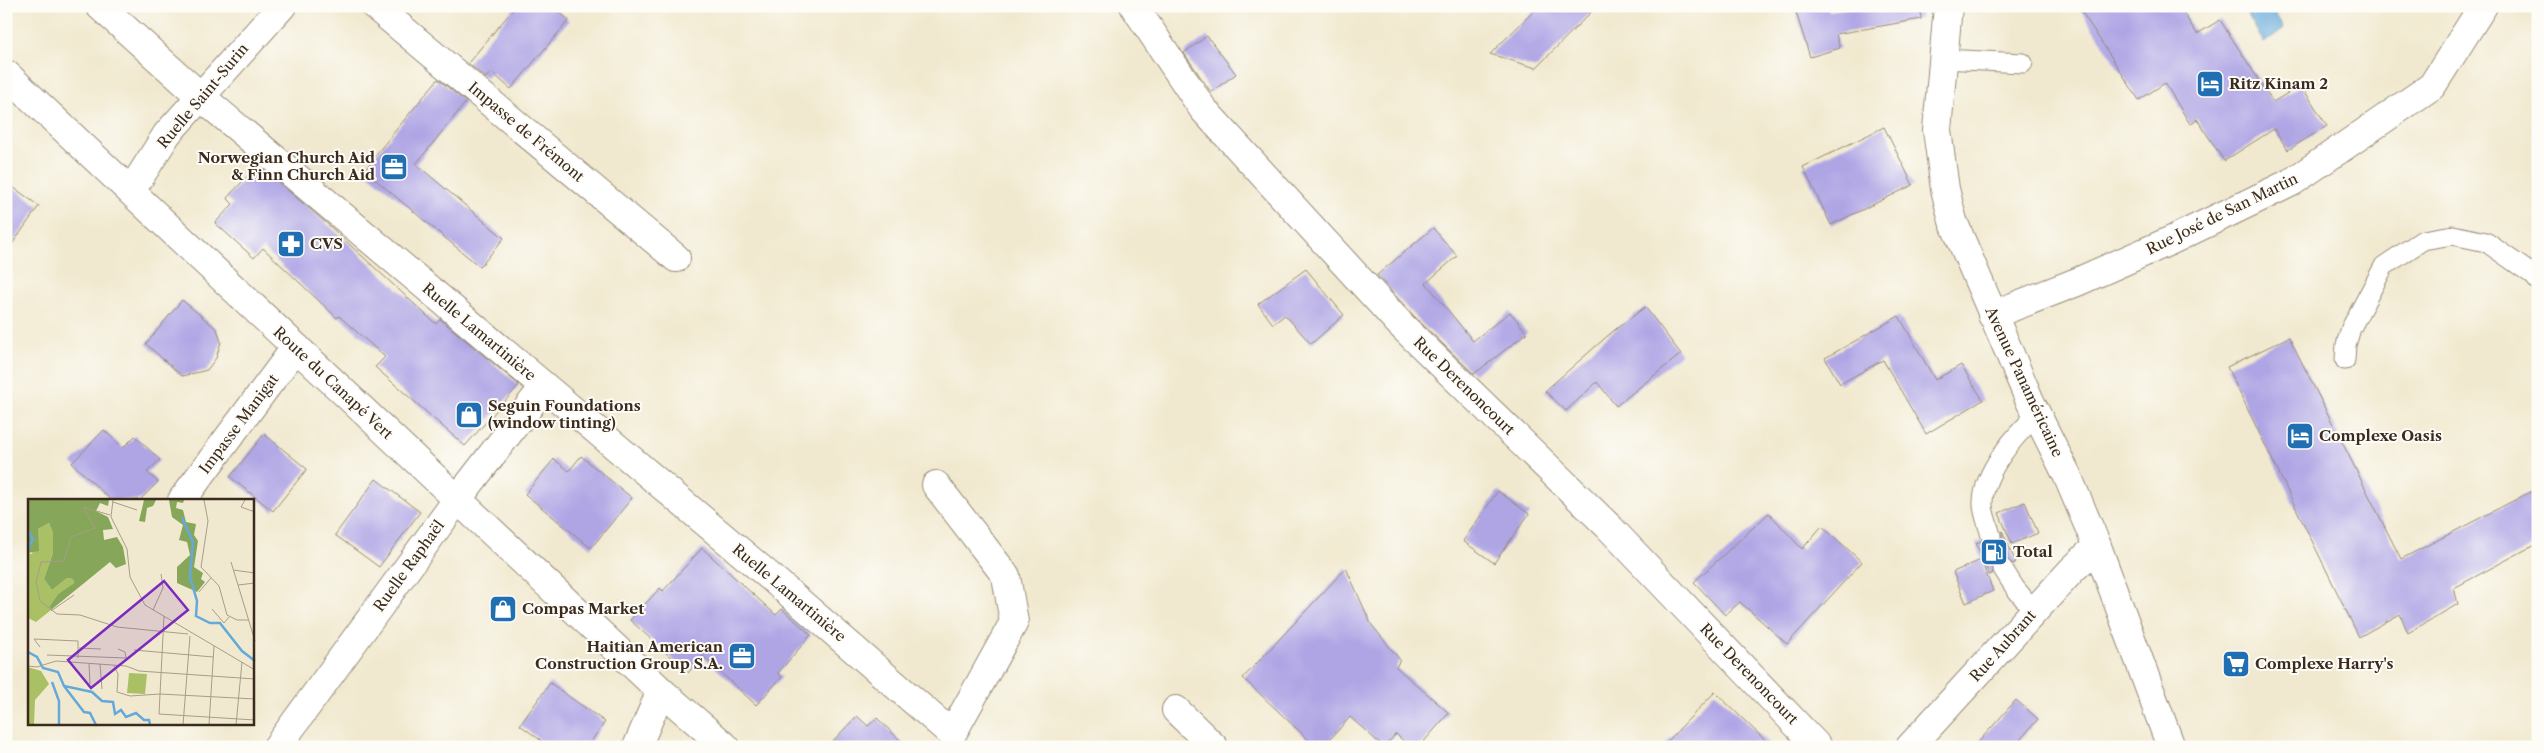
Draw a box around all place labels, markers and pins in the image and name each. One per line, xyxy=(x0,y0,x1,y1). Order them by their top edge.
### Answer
hotel icon: Ritz Kinam 2 xyxy=(2195,69,2225,99)
place label: Ritz Kinam 2 xyxy=(2229,74,2328,93)
place label: Norwegian Church Aid & Finn Church Aid xyxy=(198,148,375,184)
office icon: Norwegian Church Aid & Finn Church Aid xyxy=(379,152,409,182)
pharmacy icon: CVS xyxy=(276,229,306,259)
place label: CVS xyxy=(310,234,343,253)
place label: Seguin Foundations (window tinting) xyxy=(488,396,641,432)
shop icon: Seguin Foundations (window tinting) xyxy=(454,400,484,430)
hotel icon: Complexe Oasis xyxy=(2285,421,2315,451)
place label: Complexe Oasis xyxy=(2319,426,2442,445)
fuel station icon: Total xyxy=(1979,537,2009,567)
place label: Total xyxy=(2013,542,2053,561)
shop icon: Compas Market xyxy=(488,594,518,624)
place label: Compas Market xyxy=(522,599,644,618)
place label: Haitian American Construction Group S.A. xyxy=(535,637,724,673)
office icon: Haitian American Construction Group S.A. xyxy=(727,641,757,671)
supermarket icon: Complexe Harry's xyxy=(2221,649,2251,679)
place label: Complexe Harry's xyxy=(2255,654,2394,673)

